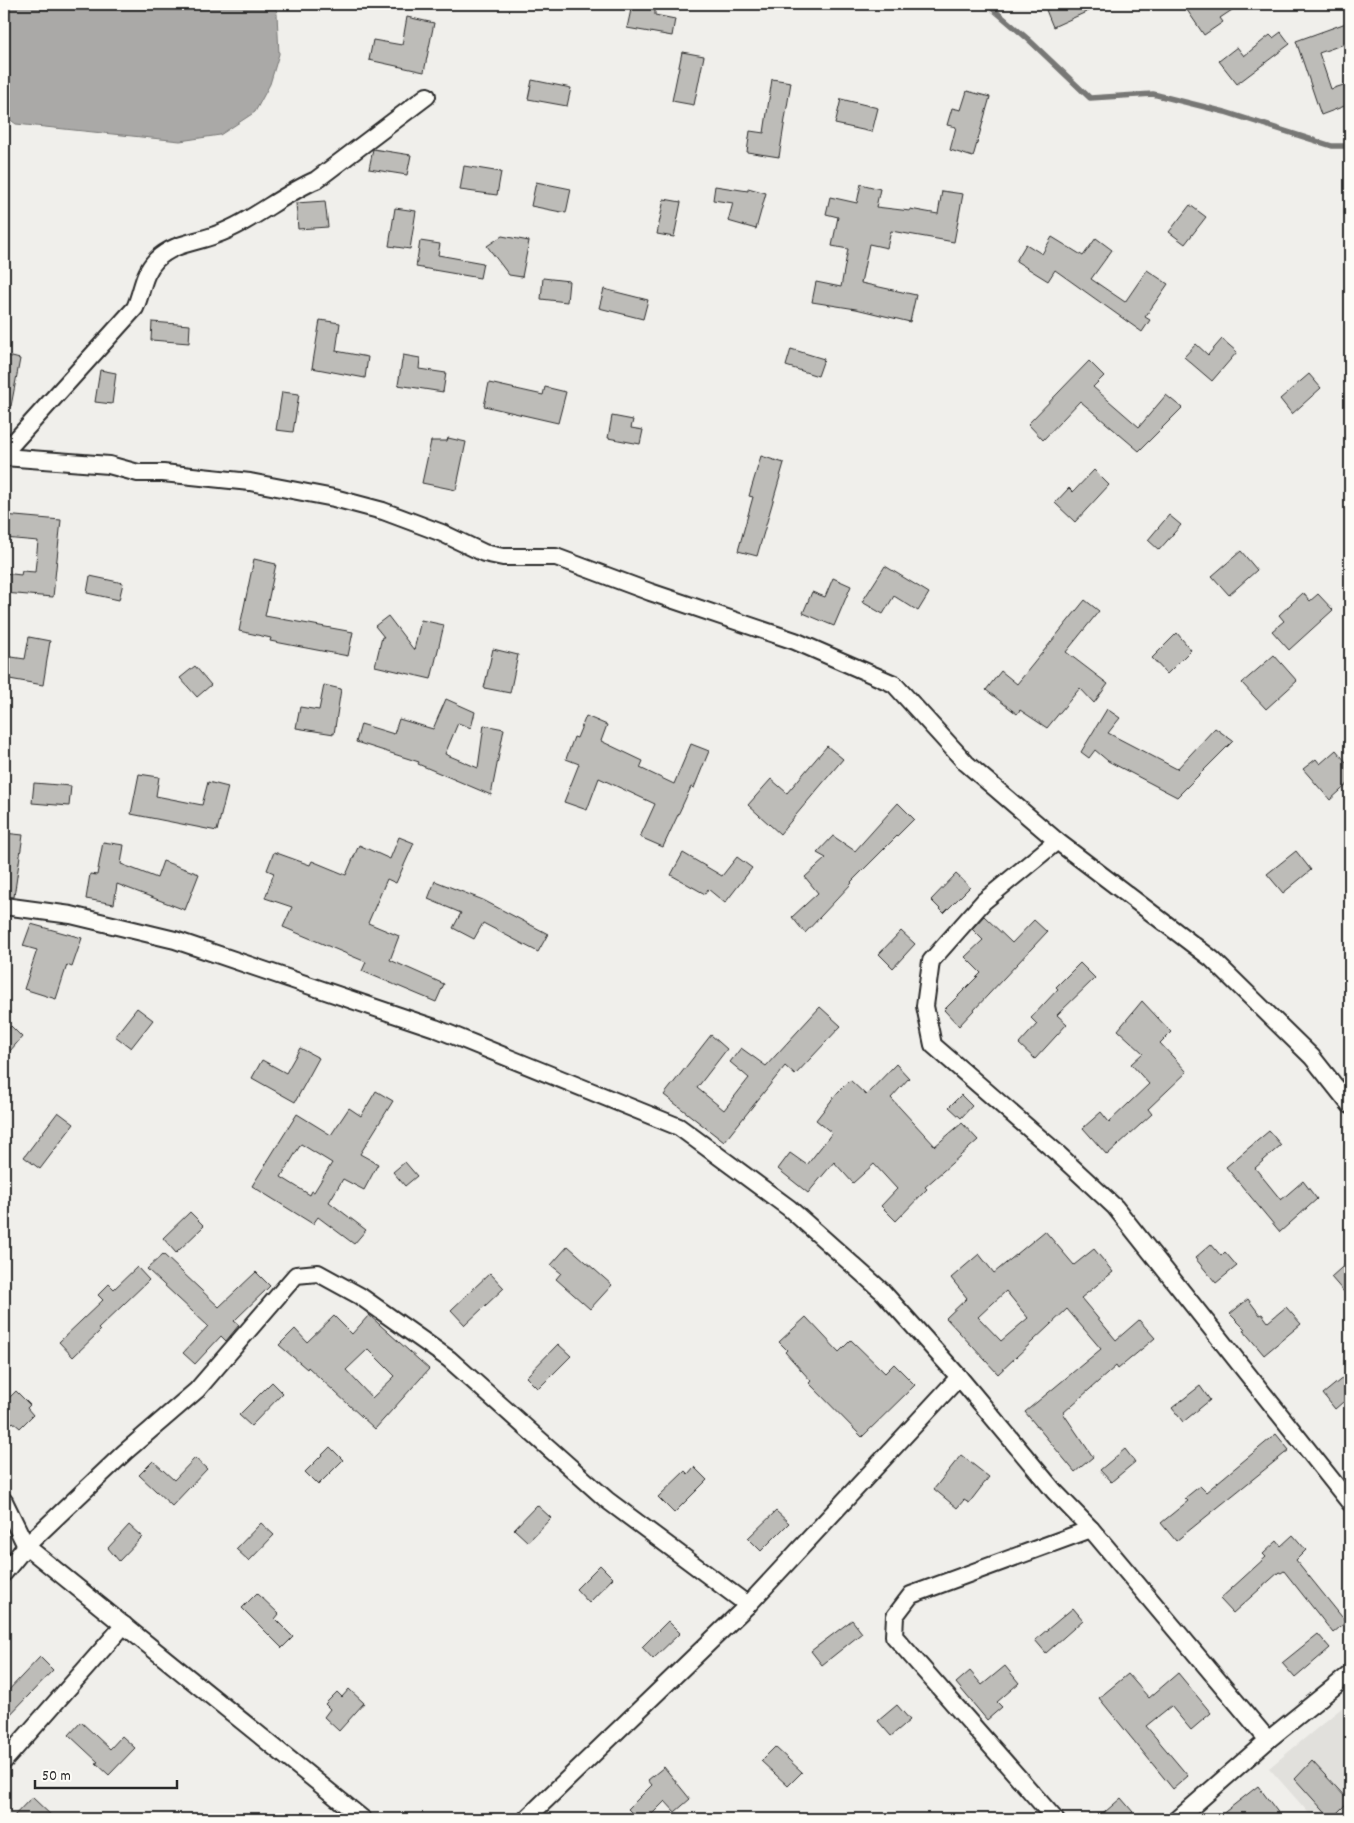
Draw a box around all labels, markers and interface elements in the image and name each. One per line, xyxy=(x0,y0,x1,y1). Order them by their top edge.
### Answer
scale bar xyxy=(35,1758,178,1790)
text: 50 m xyxy=(42,1766,71,1788)

